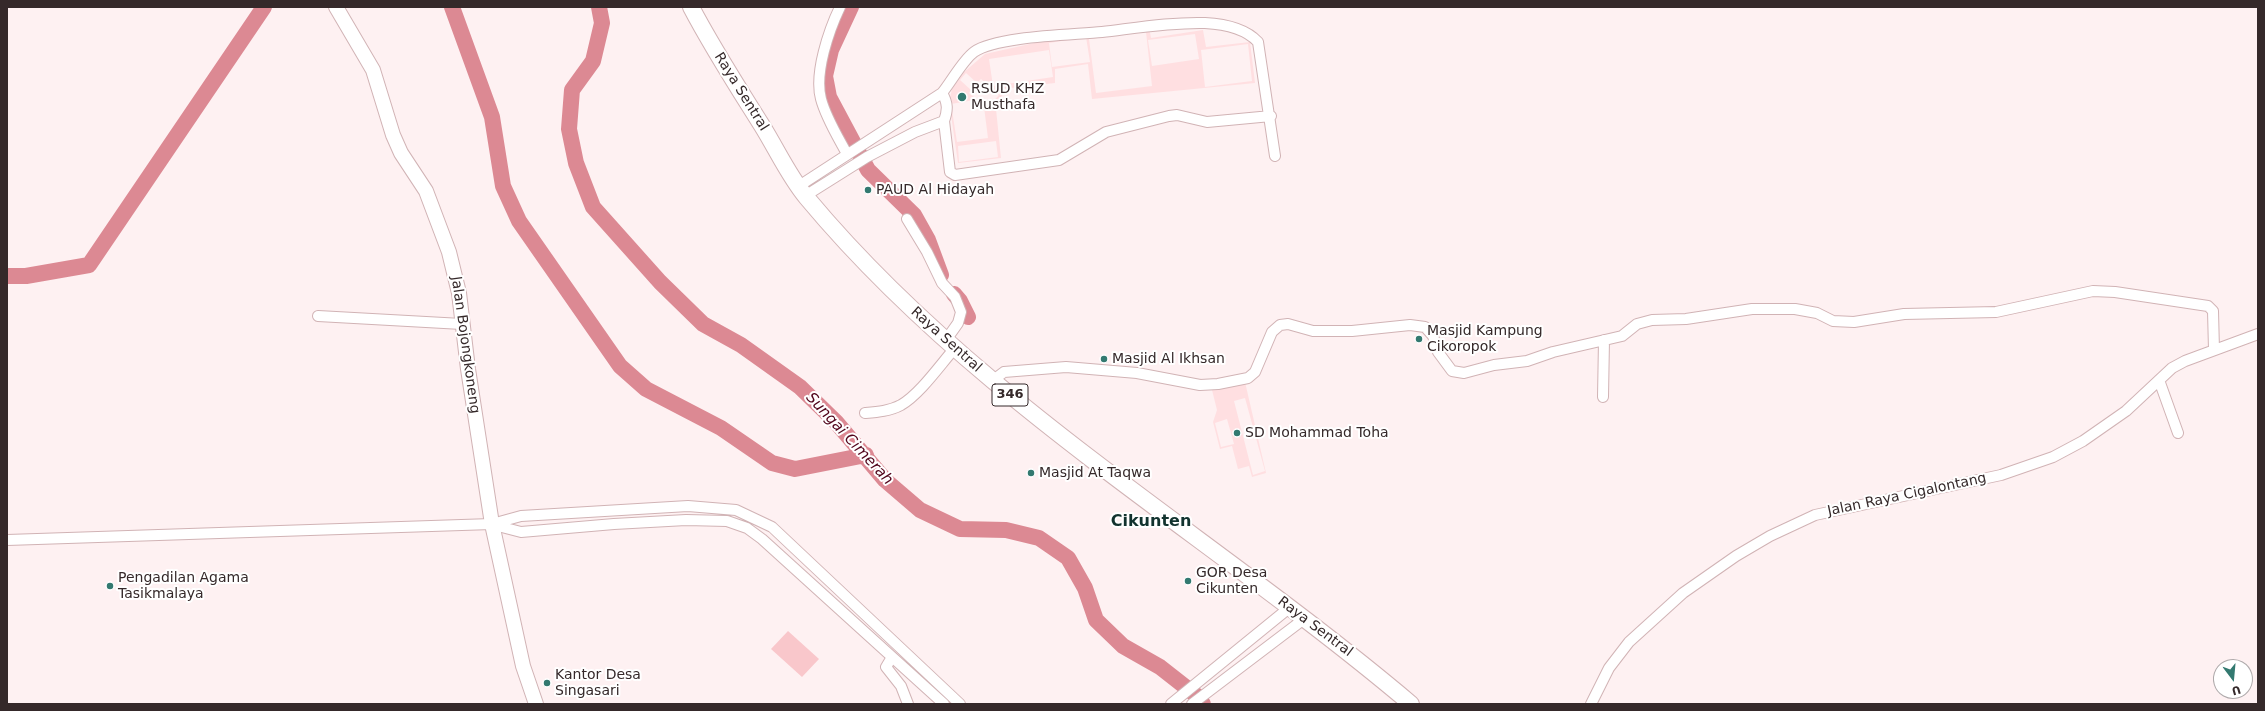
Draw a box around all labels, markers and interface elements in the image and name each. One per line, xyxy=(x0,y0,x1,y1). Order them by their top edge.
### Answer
street label: Raya Sentral xyxy=(710,50,772,134)
place label: RSUD KHZ Musthafa xyxy=(971,81,1044,114)
marker: RSUD KHZ Musthafa xyxy=(956,91,968,103)
place label: PAUD Al Hidayah xyxy=(876,182,994,198)
marker: PAUD Al Hidayah xyxy=(863,185,873,195)
street label: Jalan Bojongkoneng xyxy=(447,275,483,415)
street label: Raya Sentral xyxy=(907,304,985,376)
place label: Masjid Kampung Cikoropok xyxy=(1427,323,1543,356)
marker: Masjid Kampung Cikoropok xyxy=(1414,334,1424,344)
place label: Masjid Al Ikhsan xyxy=(1112,351,1225,367)
marker: Masjid Al Ikhsan xyxy=(1099,354,1109,364)
road number: 346 xyxy=(992,384,1028,406)
water label: Sungai Cimerah xyxy=(802,389,896,489)
place label: SD Mohammad Toha xyxy=(1245,425,1389,441)
marker: SD Mohammad Toha xyxy=(1232,428,1242,438)
place label: Masjid At Taqwa xyxy=(1039,465,1151,481)
marker: Masjid At Taqwa xyxy=(1026,468,1036,478)
street label: Jalan Raya Cigalontang xyxy=(1826,470,1988,520)
district label: Cikunten xyxy=(1111,512,1191,532)
place label: GOR Desa Cikunten xyxy=(1196,565,1267,598)
place label: Pengadilan Agama Tasikmalaya xyxy=(118,570,249,602)
marker: GOR Desa Cikunten xyxy=(1183,576,1193,586)
marker: Pengadilan Agama Tasikmalaya xyxy=(105,581,115,591)
street label: Raya Sentral xyxy=(1274,593,1356,661)
north arrow xyxy=(2213,659,2253,699)
place label: Kantor Desa Singasari xyxy=(555,667,641,700)
marker: Kantor Desa Singasari xyxy=(542,678,552,688)
text: U xyxy=(2230,683,2242,698)

